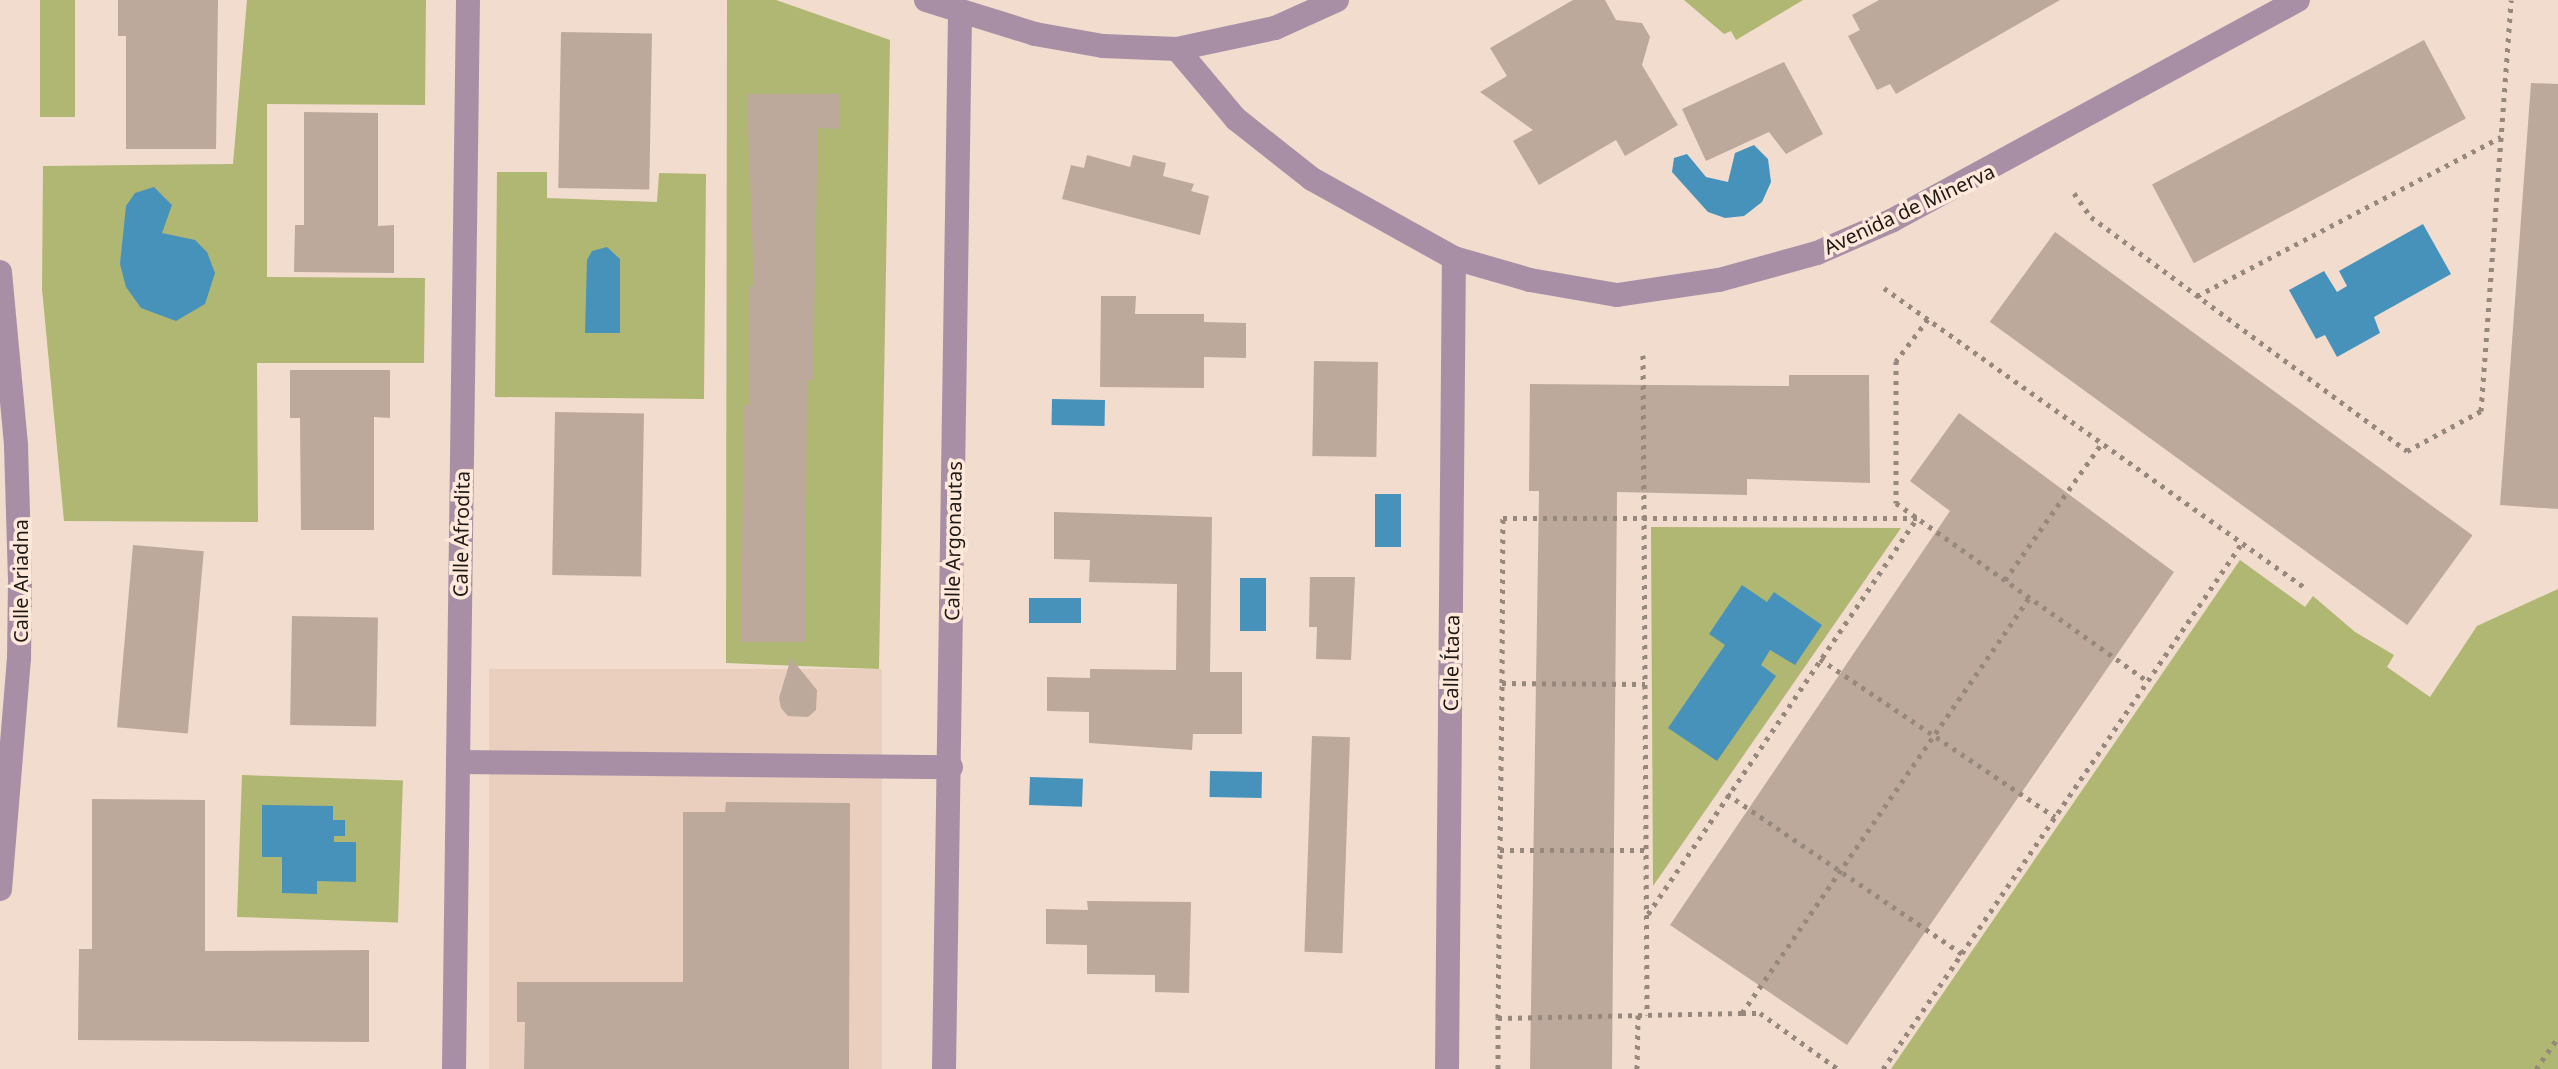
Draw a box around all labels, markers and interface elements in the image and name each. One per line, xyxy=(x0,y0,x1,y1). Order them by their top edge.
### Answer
street label: Avenida de Minerva xyxy=(1820,159,1998,259)
street label: Calle Argonautas xyxy=(940,461,966,621)
street label: Calle Afrodita xyxy=(448,471,474,597)
street label: Calle Ariadna xyxy=(8,519,32,643)
street label: Calle Ítaca xyxy=(1438,614,1464,712)

